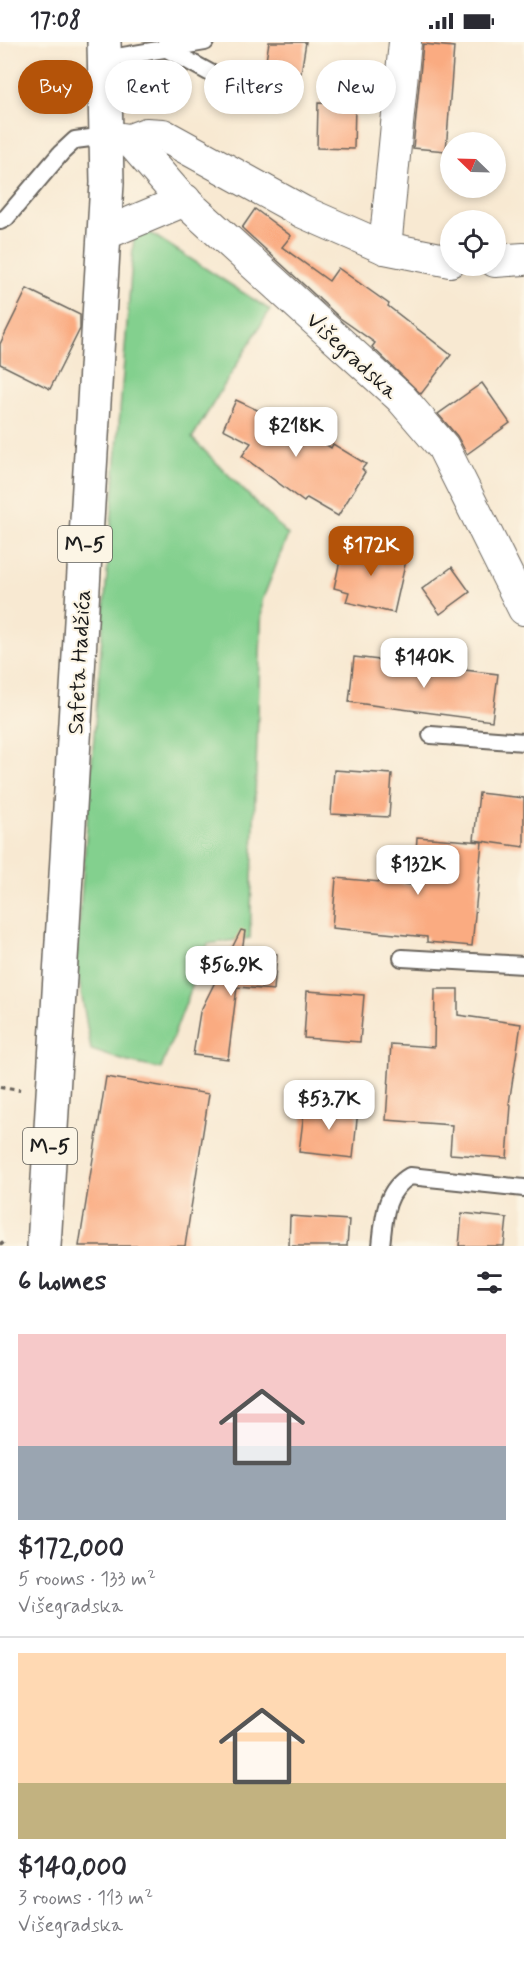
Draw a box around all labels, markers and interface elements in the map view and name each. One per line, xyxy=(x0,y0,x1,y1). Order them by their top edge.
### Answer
text: 17:08 xyxy=(30,7,81,35)
chip: Buy xyxy=(18,60,93,114)
chip: Rent xyxy=(105,60,192,114)
chip: Filters xyxy=(204,60,304,114)
chip: New xyxy=(316,60,396,114)
north arrow xyxy=(440,132,506,198)
map controls xyxy=(440,132,506,276)
button: locate xyxy=(440,210,506,276)
street label: Višegradska xyxy=(299,307,404,407)
pin: $218K xyxy=(254,407,338,458)
text: $218K xyxy=(268,413,324,440)
road number: M-5 xyxy=(58,526,112,562)
pin: $172K xyxy=(329,526,413,577)
text: $172K xyxy=(343,532,399,559)
street label: Safeta Hadžića xyxy=(62,589,98,735)
pin: $140K xyxy=(382,638,466,689)
text: $140K xyxy=(395,644,453,671)
pin: $132K xyxy=(376,845,460,896)
text: $132K xyxy=(390,851,446,878)
pin: $56.9K xyxy=(182,946,280,997)
text: $56.9K xyxy=(200,952,262,979)
pin: $53.7K xyxy=(280,1080,378,1131)
text: $53.7K xyxy=(298,1086,360,1113)
road number: M-5 xyxy=(23,1128,77,1164)
text: 6 homes xyxy=(18,1265,106,1299)
icon: filters xyxy=(473,1266,506,1299)
icon: home xyxy=(208,1373,316,1481)
text: $172,000 xyxy=(18,1532,124,1566)
text: 5 rooms · 133 m² xyxy=(18,1566,156,1593)
text: Višegradska xyxy=(18,1593,123,1620)
icon: home xyxy=(208,1692,316,1800)
text: $140,000 xyxy=(18,1851,127,1885)
text: 3 rooms · 113 m² xyxy=(18,1885,153,1912)
text: Višegradska xyxy=(18,1912,123,1939)

